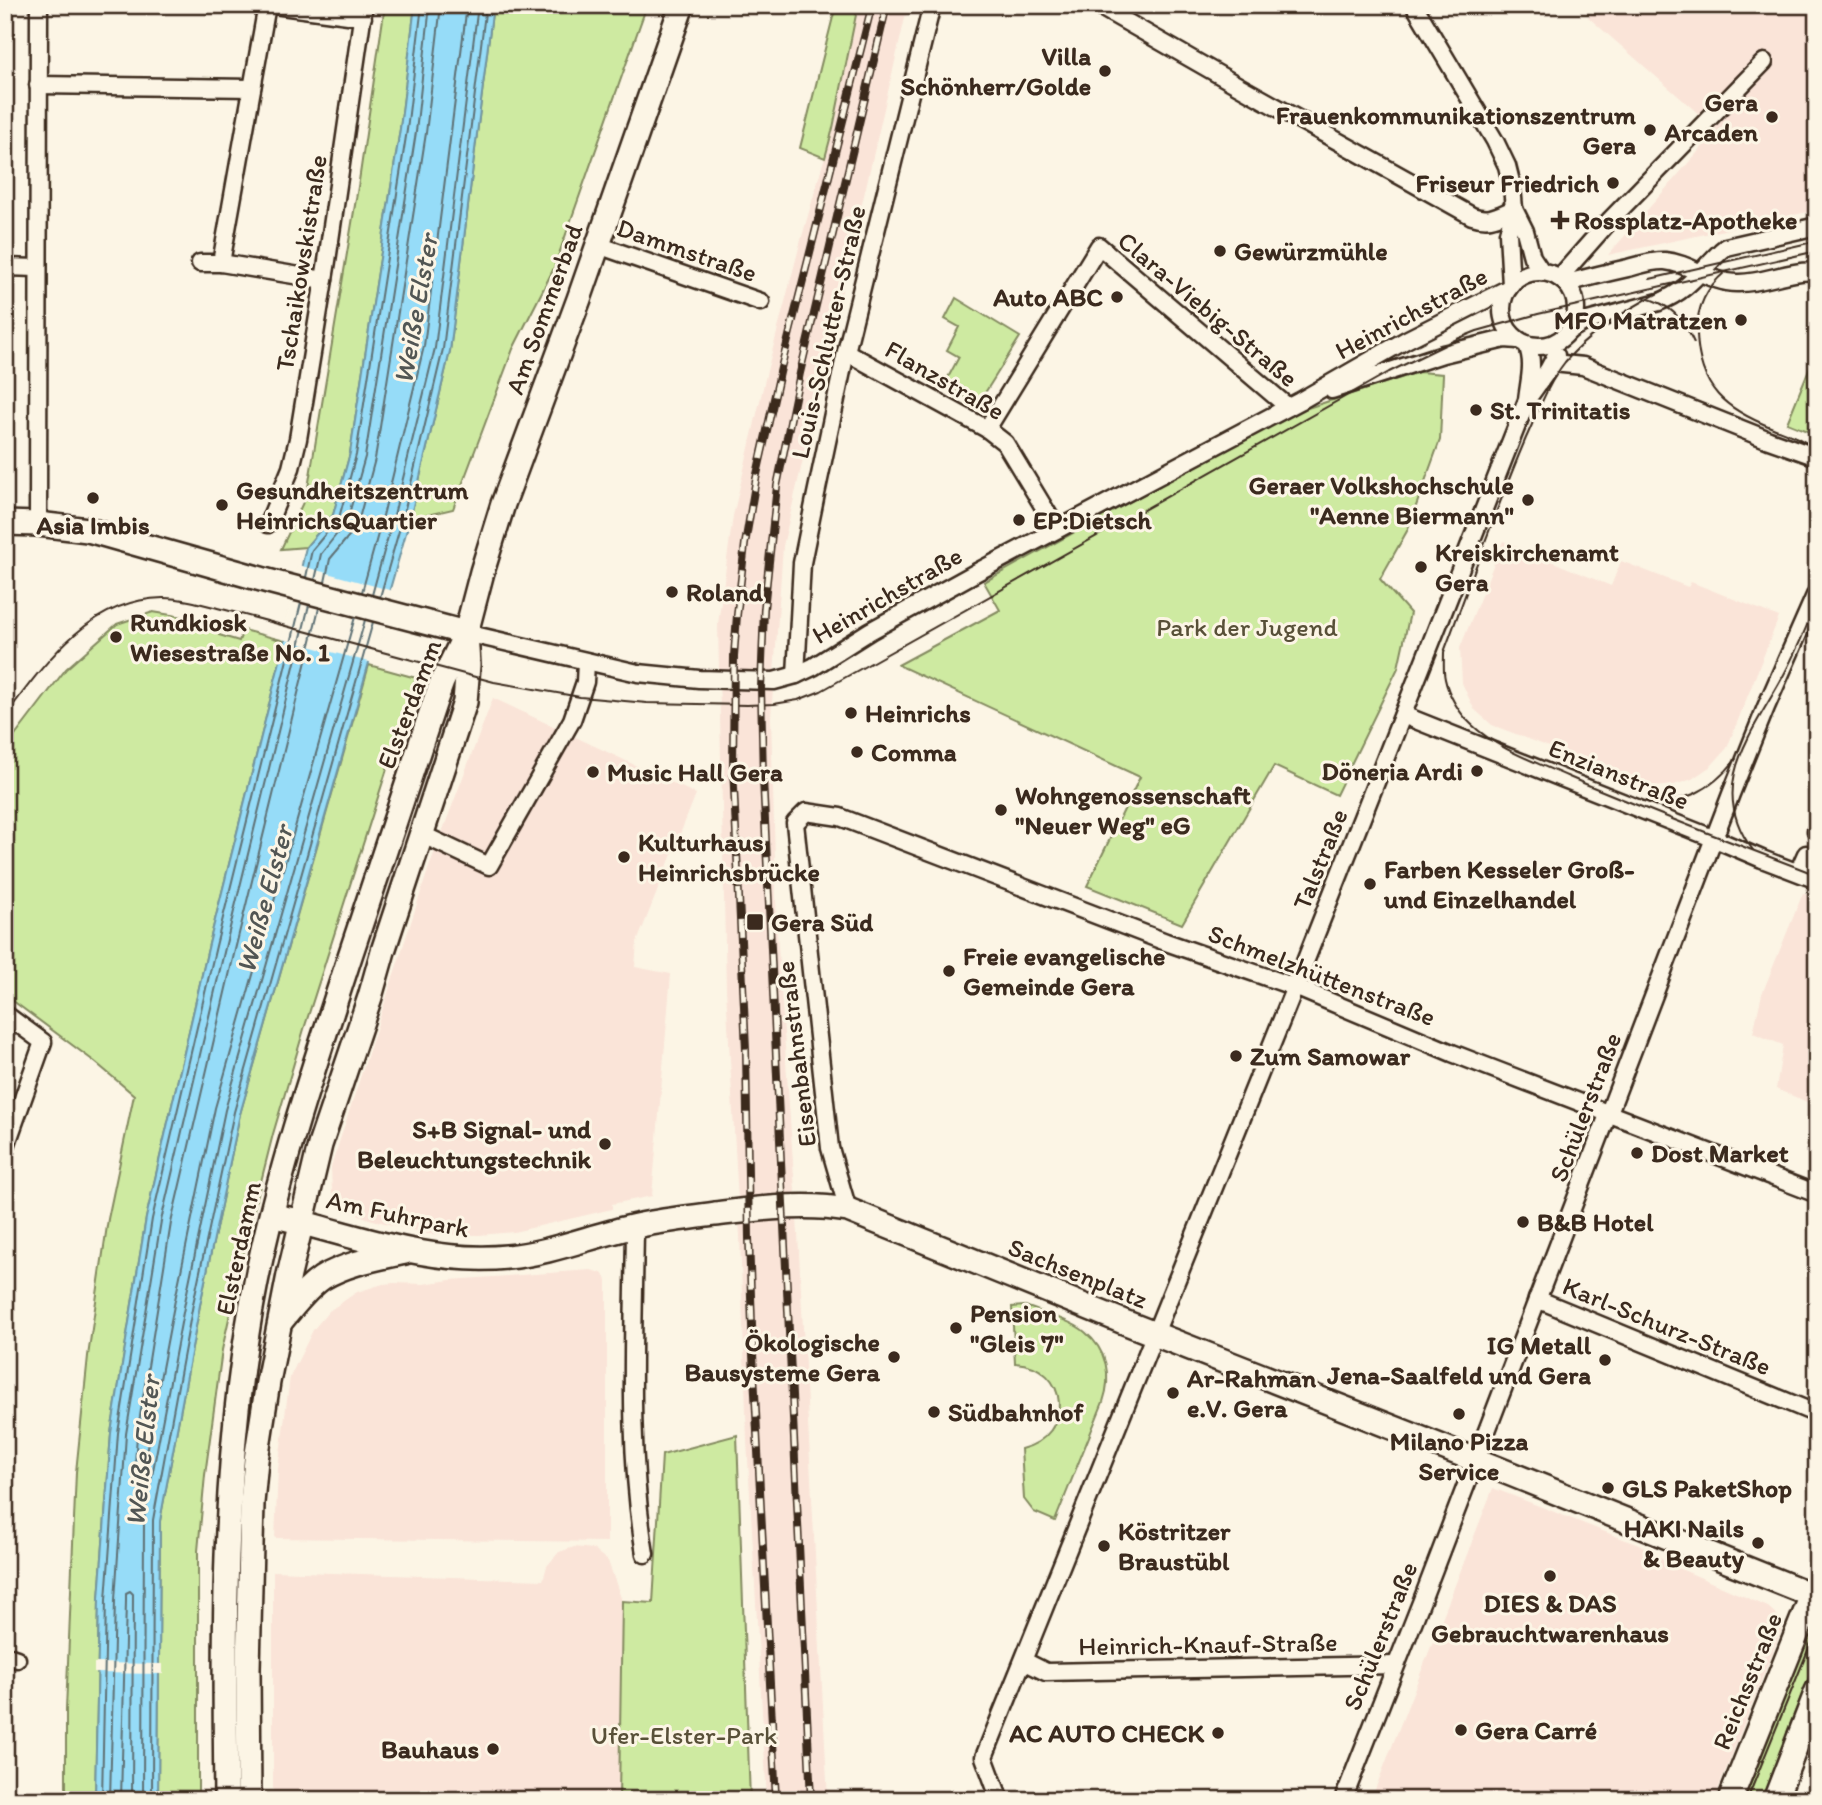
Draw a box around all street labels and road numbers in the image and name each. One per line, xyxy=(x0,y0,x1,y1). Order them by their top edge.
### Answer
street label: Tschaikowskistraße xyxy=(268,153,334,373)
street label: Louis-Schlutter-Straße xyxy=(783,202,873,462)
street label: Dammstraße xyxy=(613,211,761,289)
street label: Am Sommerbad xyxy=(498,219,590,399)
street label: Clara-Viebig-Straße xyxy=(1111,224,1305,394)
street label: Heinrichstraße xyxy=(1329,259,1493,367)
street label: Flanzstraße xyxy=(879,333,1011,427)
street label: Heinrichstraße xyxy=(806,539,968,651)
street label: Elsterdamm xyxy=(370,635,448,773)
street label: Enzianstraße xyxy=(1544,731,1694,817)
street label: Talstraße xyxy=(1285,804,1355,914)
street label: Schmelzhüttenstraße xyxy=(1204,917,1440,1033)
street label: Eisenbahnstraße xyxy=(769,959,823,1149)
street label: Schülerstraße xyxy=(1542,1028,1628,1186)
street label: Elsterdamm xyxy=(208,1178,268,1318)
street label: Am Fuhrpark xyxy=(324,1183,473,1245)
street label: Sachsenplatz xyxy=(1004,1231,1153,1316)
street label: Karl-Schurz-Straße xyxy=(1558,1270,1776,1382)
street label: Schülerstraße xyxy=(1336,1557,1424,1715)
street label: Reichsstraße xyxy=(1705,1608,1789,1754)
street label: Heinrich-Knauf-Straße xyxy=(1078,1626,1338,1662)

